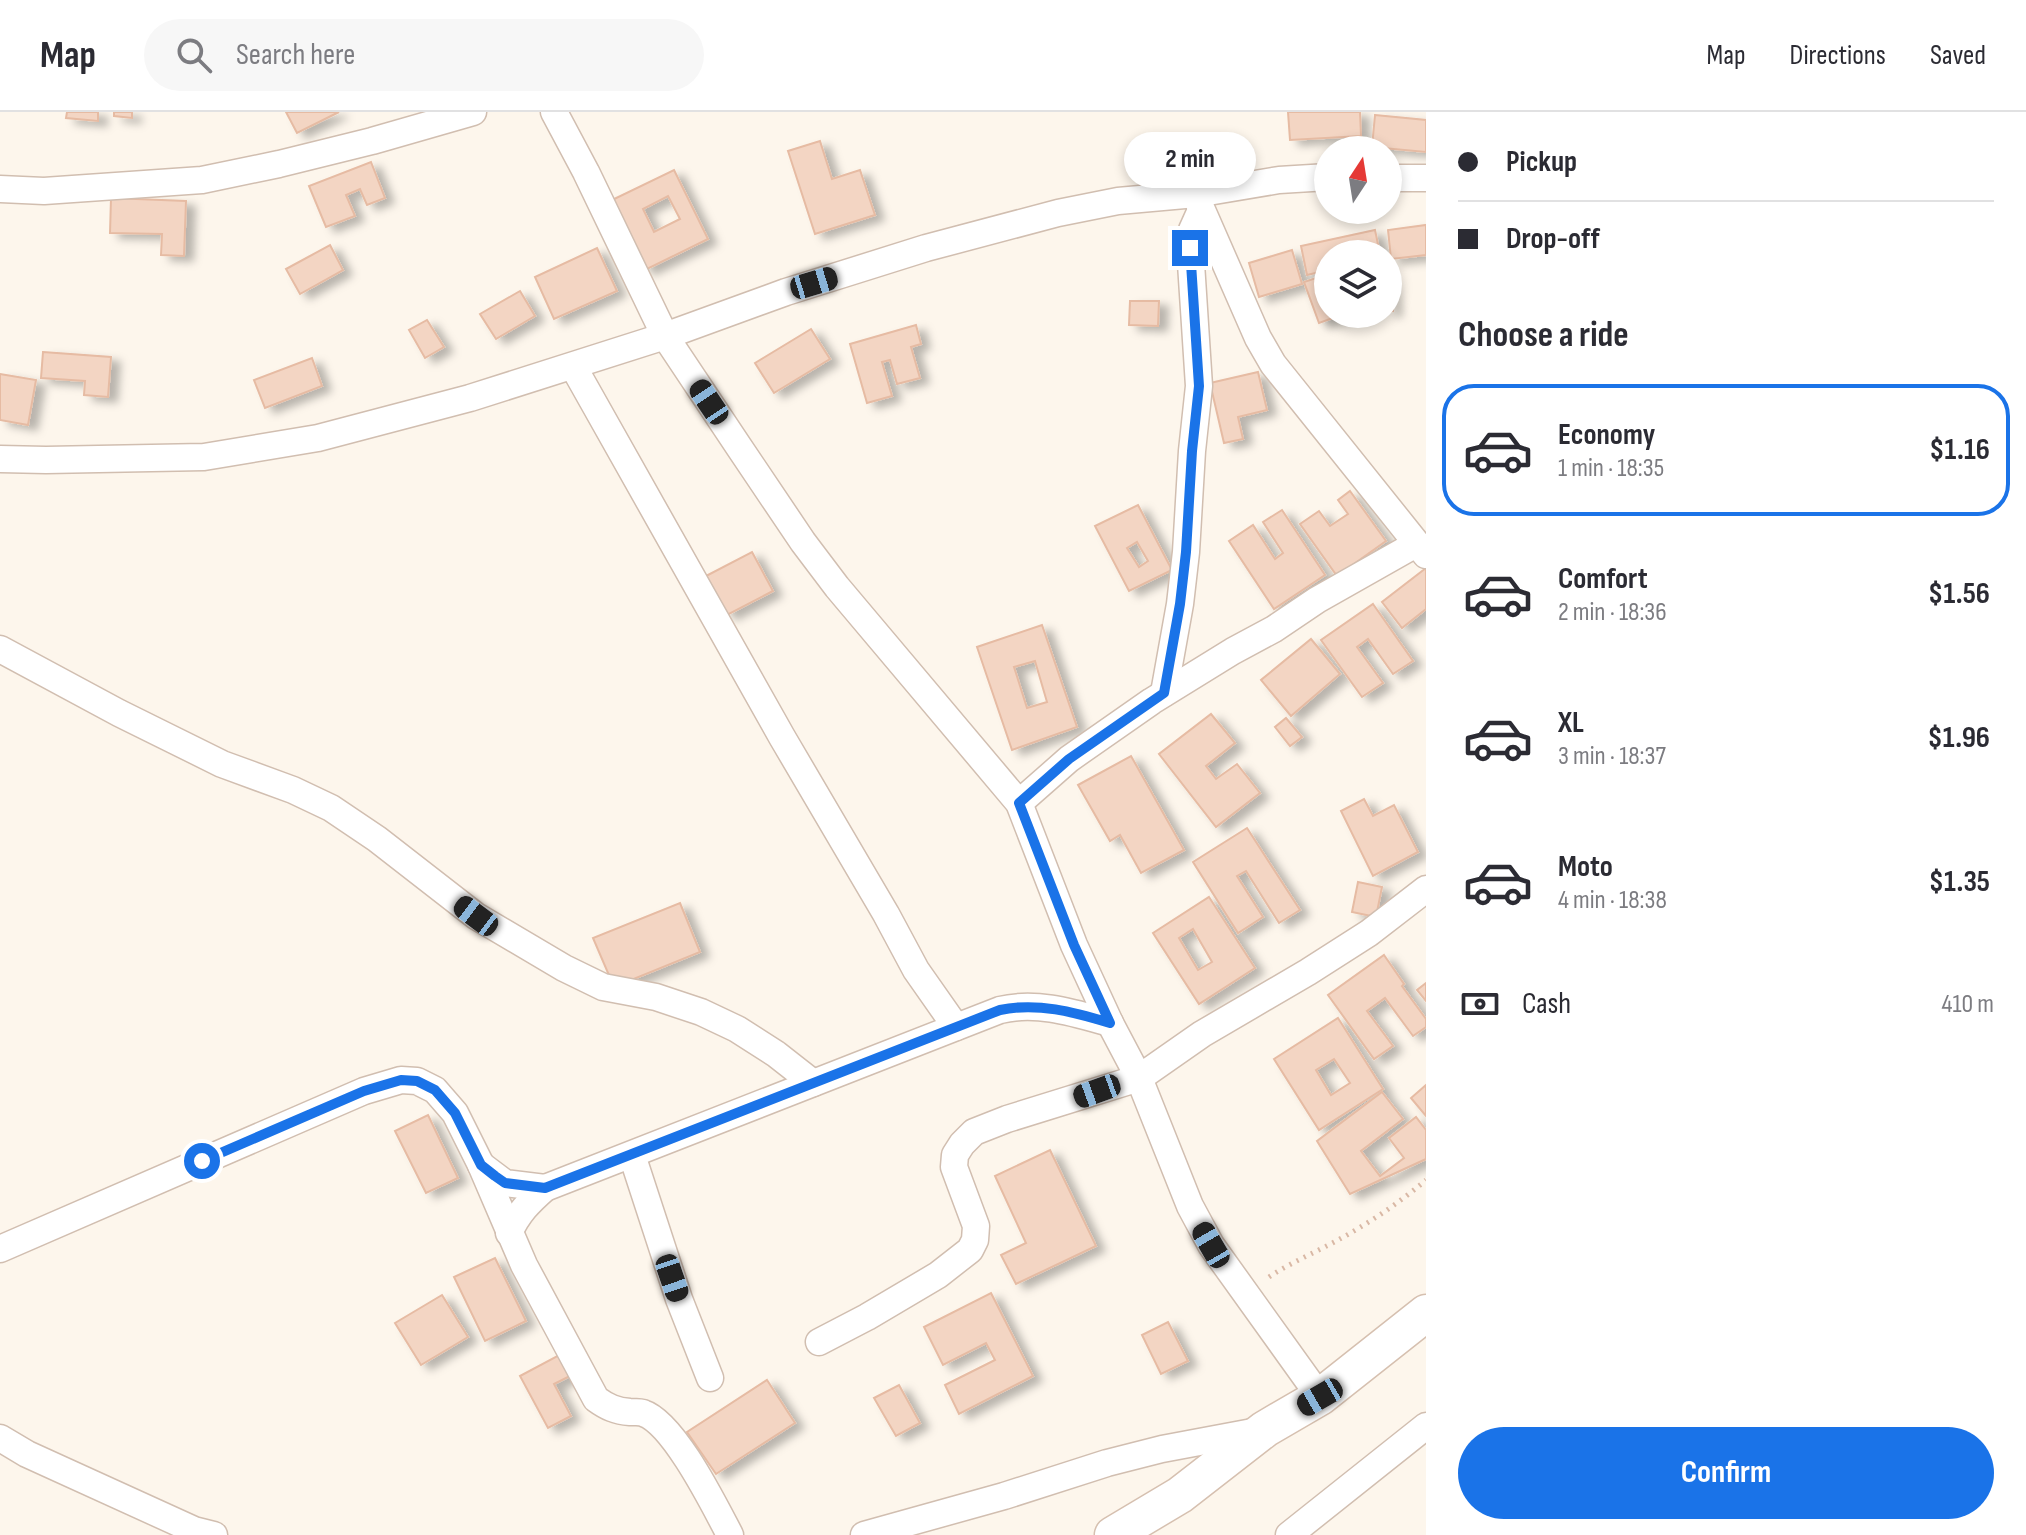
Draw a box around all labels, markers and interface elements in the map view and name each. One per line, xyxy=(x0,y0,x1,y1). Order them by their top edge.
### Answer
search box xyxy=(144,19,704,91)
text: Map xyxy=(40,33,96,78)
icon: search xyxy=(172,33,216,77)
text: Search here xyxy=(236,37,355,73)
text: Map xyxy=(1707,39,1746,72)
text: Directions xyxy=(1790,39,1886,72)
text: Saved xyxy=(1930,39,1986,72)
callout: 2 min xyxy=(1124,132,1256,188)
north arrow xyxy=(1314,136,1402,224)
map controls xyxy=(1314,136,1402,328)
text: 2 min xyxy=(1165,144,1215,175)
text: Pickup xyxy=(1506,144,1577,180)
text: Drop-off xyxy=(1506,221,1600,257)
route end xyxy=(1172,230,1208,266)
button: layers xyxy=(1314,240,1402,328)
car xyxy=(788,265,840,301)
text: Choose a ride xyxy=(1458,314,1629,357)
car xyxy=(686,375,732,429)
icon: car xyxy=(1462,414,1534,486)
text: Economy xyxy=(1558,417,1655,453)
text: $1.16 xyxy=(1929,432,1990,468)
text: 1 min · 18:35 xyxy=(1558,453,1664,484)
icon: car xyxy=(1462,558,1534,630)
text: Comfort xyxy=(1558,561,1648,597)
text: $1.56 xyxy=(1928,576,1990,612)
text: 2 min · 18:36 xyxy=(1558,597,1667,628)
icon: car xyxy=(1462,702,1534,774)
text: XL xyxy=(1558,705,1584,741)
text: $1.96 xyxy=(1927,720,1990,756)
text: 3 min · 18:37 xyxy=(1558,741,1666,772)
icon: car xyxy=(1462,846,1534,918)
text: Moto xyxy=(1558,849,1613,885)
text: $1.35 xyxy=(1929,864,1990,900)
text: 4 min · 18:38 xyxy=(1558,885,1667,916)
car xyxy=(450,892,502,940)
icon: cash xyxy=(1458,982,1502,1026)
text: Cash xyxy=(1522,986,1571,1022)
text: 410 m xyxy=(1942,989,1994,1020)
car xyxy=(1070,1072,1124,1110)
route start xyxy=(184,1143,220,1179)
car xyxy=(1189,1218,1233,1272)
car xyxy=(653,1251,691,1305)
car xyxy=(1293,1375,1347,1419)
button: Confirm xyxy=(1458,1427,1994,1519)

